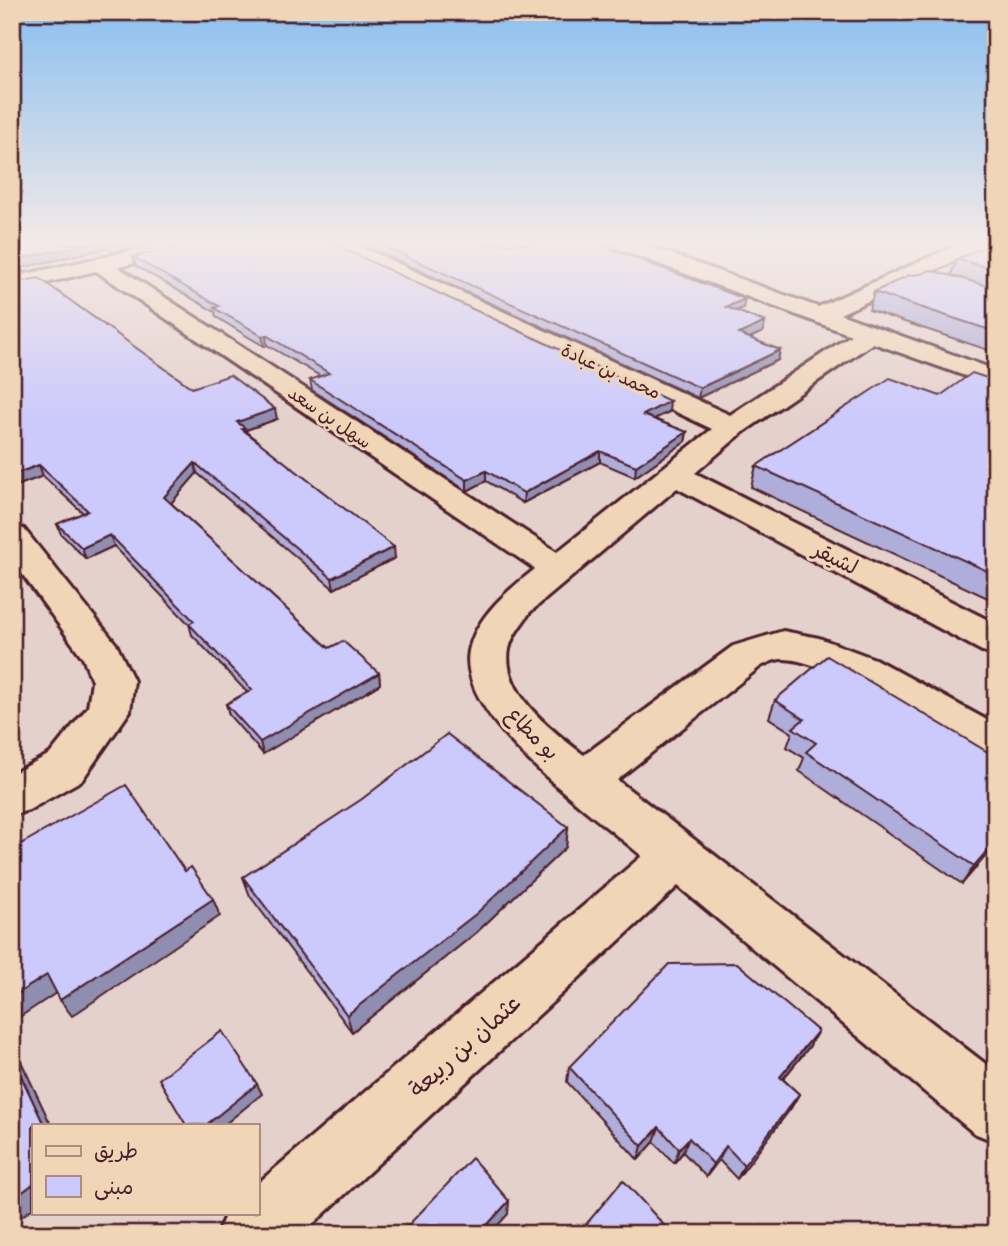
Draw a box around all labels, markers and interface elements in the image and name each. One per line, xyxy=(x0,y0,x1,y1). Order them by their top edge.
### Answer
street label: محمد بن عبادة xyxy=(558,338,664,404)
street label: سهل بن سعد xyxy=(284,381,376,453)
street label: لشيقر xyxy=(807,535,863,581)
street label: بو مطاع xyxy=(499,701,565,767)
street label: عثمان بن ربيعة xyxy=(402,987,526,1103)
legend xyxy=(32,1124,259,1214)
text: طريق xyxy=(94,1137,138,1164)
text: مبنى xyxy=(94,1173,133,1201)

